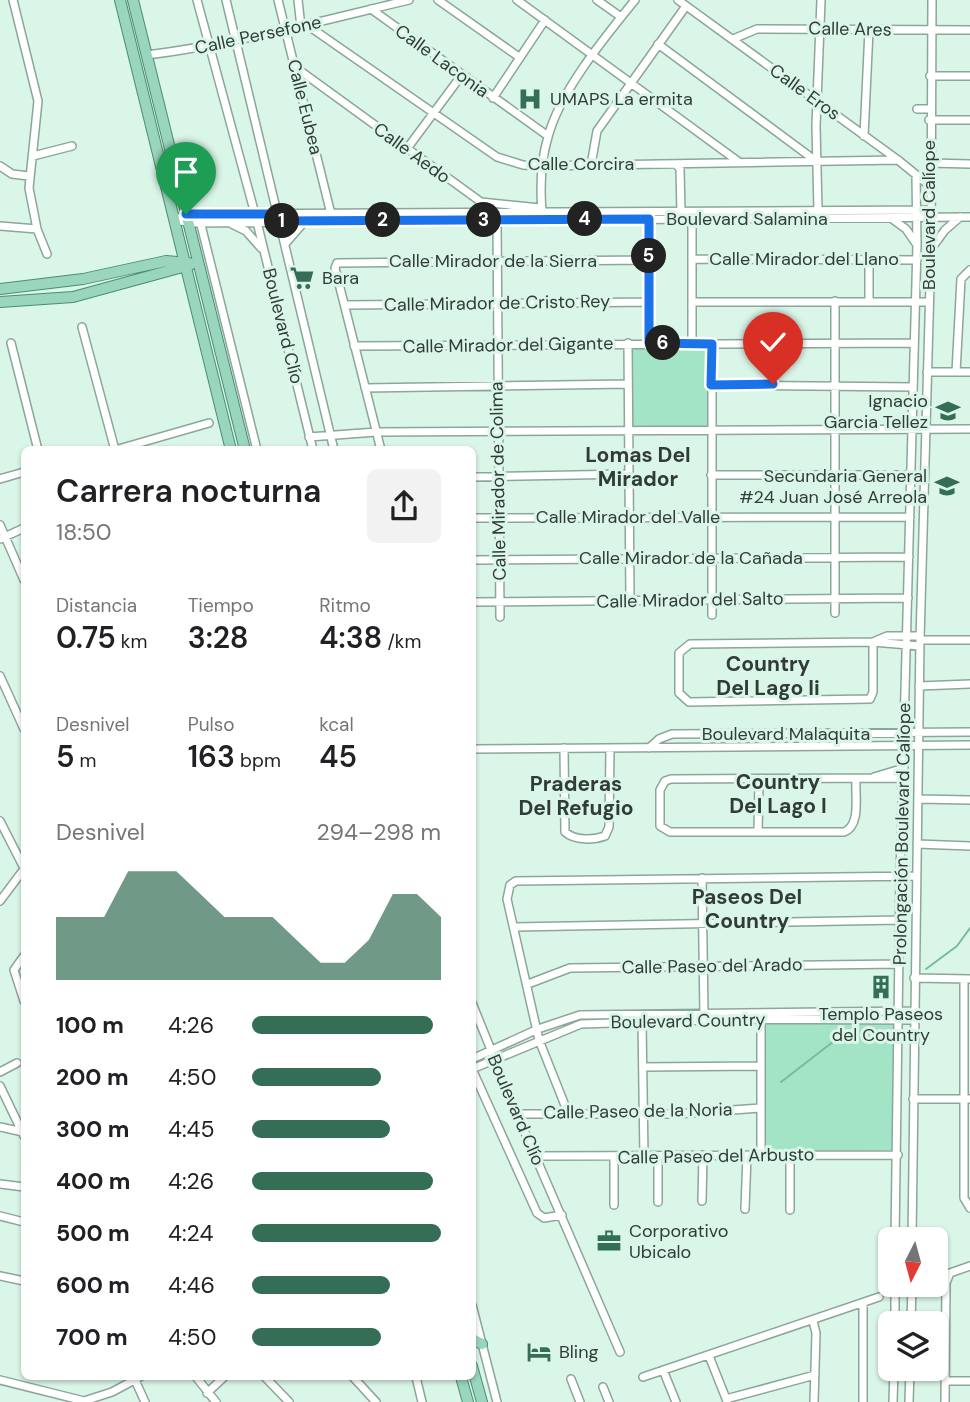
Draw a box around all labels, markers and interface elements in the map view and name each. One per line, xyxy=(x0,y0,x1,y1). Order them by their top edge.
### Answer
street label: Calle Persefone xyxy=(193,10,323,60)
street label: Calle Ares xyxy=(808,16,892,42)
street label: Calle Laconia xyxy=(390,19,494,103)
street label: Calle Eubea xyxy=(282,57,328,157)
street label: Calle Eros xyxy=(765,58,845,126)
hospital icon: UMAPS La ermita xyxy=(516,85,544,113)
place label: UMAPS La ermita xyxy=(550,87,693,111)
street label: Calle Aedo xyxy=(369,117,455,189)
street label: Boulevard Calíope xyxy=(917,140,941,290)
pin xyxy=(156,142,216,214)
street label: Calle Corcira xyxy=(528,152,634,176)
icon: arrive xyxy=(167,153,205,191)
pin: 2 xyxy=(366,202,400,238)
pin: 3 xyxy=(466,202,502,238)
pin: 4 xyxy=(568,202,602,236)
pin: 1 xyxy=(264,204,300,238)
text: 4 xyxy=(578,206,591,231)
text: 2 xyxy=(377,207,388,232)
text: 3 xyxy=(478,207,489,232)
street label: Boulevard Salamina xyxy=(666,207,828,231)
text: 1 xyxy=(278,208,285,233)
pin: 5 xyxy=(632,238,666,274)
text: 5 xyxy=(643,243,654,268)
street label: Calle Mirador del Llano xyxy=(709,247,899,271)
street label: Calle Mirador de la Sierra xyxy=(389,249,597,273)
supermarket icon: Bara xyxy=(288,264,316,292)
street label: Boulevard Clío xyxy=(257,266,309,386)
place label: Bara xyxy=(322,266,359,290)
street label: Calle Mirador de Cristo Rey xyxy=(384,289,610,317)
pin xyxy=(743,312,803,384)
icon: check xyxy=(754,323,792,361)
pin: 6 xyxy=(646,326,680,360)
text: 6 xyxy=(656,330,669,355)
street label: Calle Mirador del Gigante xyxy=(403,331,613,359)
street label: Calle Mirador de Colima xyxy=(484,381,512,581)
place label: Ignacio Garcia Tellez xyxy=(824,389,928,434)
school or university icon: Ignacio Garcia Tellez xyxy=(934,397,962,425)
district label: Lomas Del Mirador xyxy=(585,441,691,493)
place label: Secundaria General #24 Juan José Arreola xyxy=(739,464,927,509)
button: share xyxy=(367,469,441,543)
text: Carrera nocturna xyxy=(56,470,321,512)
school or university icon: Secundaria General #24 Juan José Arreola xyxy=(933,472,961,500)
street label: Calle Mirador del Valle xyxy=(536,505,720,529)
text: 18:50 xyxy=(56,517,112,547)
street label: Calle Mirador de la Cañada xyxy=(579,546,803,570)
street label: Calle Mirador del Salto xyxy=(596,586,784,614)
text: Distancia xyxy=(56,593,137,618)
text: Tiempo xyxy=(188,593,254,618)
text: Ritmo xyxy=(319,593,371,618)
text: 0.75 xyxy=(56,618,116,657)
text: 3:28 xyxy=(188,618,249,657)
text: 4:38 xyxy=(319,618,382,657)
text: km xyxy=(116,629,147,654)
text: /km xyxy=(382,629,421,654)
district label: Country Del Lago Ii xyxy=(716,650,820,702)
street label: Prolongación Boulevard Calíope xyxy=(888,703,916,965)
text: Desnivel xyxy=(56,712,129,737)
text: Pulso xyxy=(188,712,235,737)
text: kcal xyxy=(319,712,354,737)
street label: Boulevard Malaquita xyxy=(702,722,870,746)
text: 5 xyxy=(56,737,75,776)
text: 163 xyxy=(188,737,235,776)
text: 45 xyxy=(319,737,357,776)
text: m xyxy=(75,748,97,773)
text: bpm xyxy=(235,748,281,773)
district label: Country Del Lago I xyxy=(729,768,827,820)
district label: Praderas Del Refugio xyxy=(518,770,634,822)
text: Desnivel xyxy=(56,817,145,847)
text: 294–298 m xyxy=(317,817,441,847)
district label: Paseos Del Country xyxy=(692,883,802,935)
street label: Calle Paseo del Arado xyxy=(621,952,803,980)
building icon: Templo Paseos del Country xyxy=(867,973,895,1001)
place label: Templo Paseos del Country xyxy=(819,1002,943,1047)
street label: Boulevard Country xyxy=(610,1008,766,1034)
text: 100 m xyxy=(56,1010,124,1040)
text: 4:26 xyxy=(168,1010,214,1040)
street label: Boulevard Clío xyxy=(482,1051,550,1169)
text: 200 m xyxy=(56,1062,129,1092)
text: 4:50 xyxy=(168,1062,216,1092)
street label: Calle Paseo de la Noria xyxy=(543,1097,733,1125)
text: 300 m xyxy=(56,1114,129,1144)
text: 4:45 xyxy=(168,1114,215,1144)
street label: Calle Paseo del Arbusto xyxy=(617,1142,815,1170)
text: 400 m xyxy=(56,1166,130,1196)
text: 4:26 xyxy=(168,1166,214,1196)
text: 500 m xyxy=(56,1218,130,1248)
text: 4:24 xyxy=(168,1218,213,1248)
place label: Corporativo Ubicalo xyxy=(629,1219,728,1264)
office icon: Corporativo Ubicalo xyxy=(595,1227,623,1255)
north arrow xyxy=(878,1227,948,1297)
map controls xyxy=(878,1227,948,1381)
text: 600 m xyxy=(56,1270,130,1300)
text: 4:46 xyxy=(168,1270,215,1300)
button: layers xyxy=(878,1311,948,1381)
text: 700 m xyxy=(56,1322,128,1352)
text: 4:50 xyxy=(168,1322,216,1352)
hotel icon: Bling xyxy=(525,1338,553,1366)
place label: Bling xyxy=(559,1340,599,1364)

